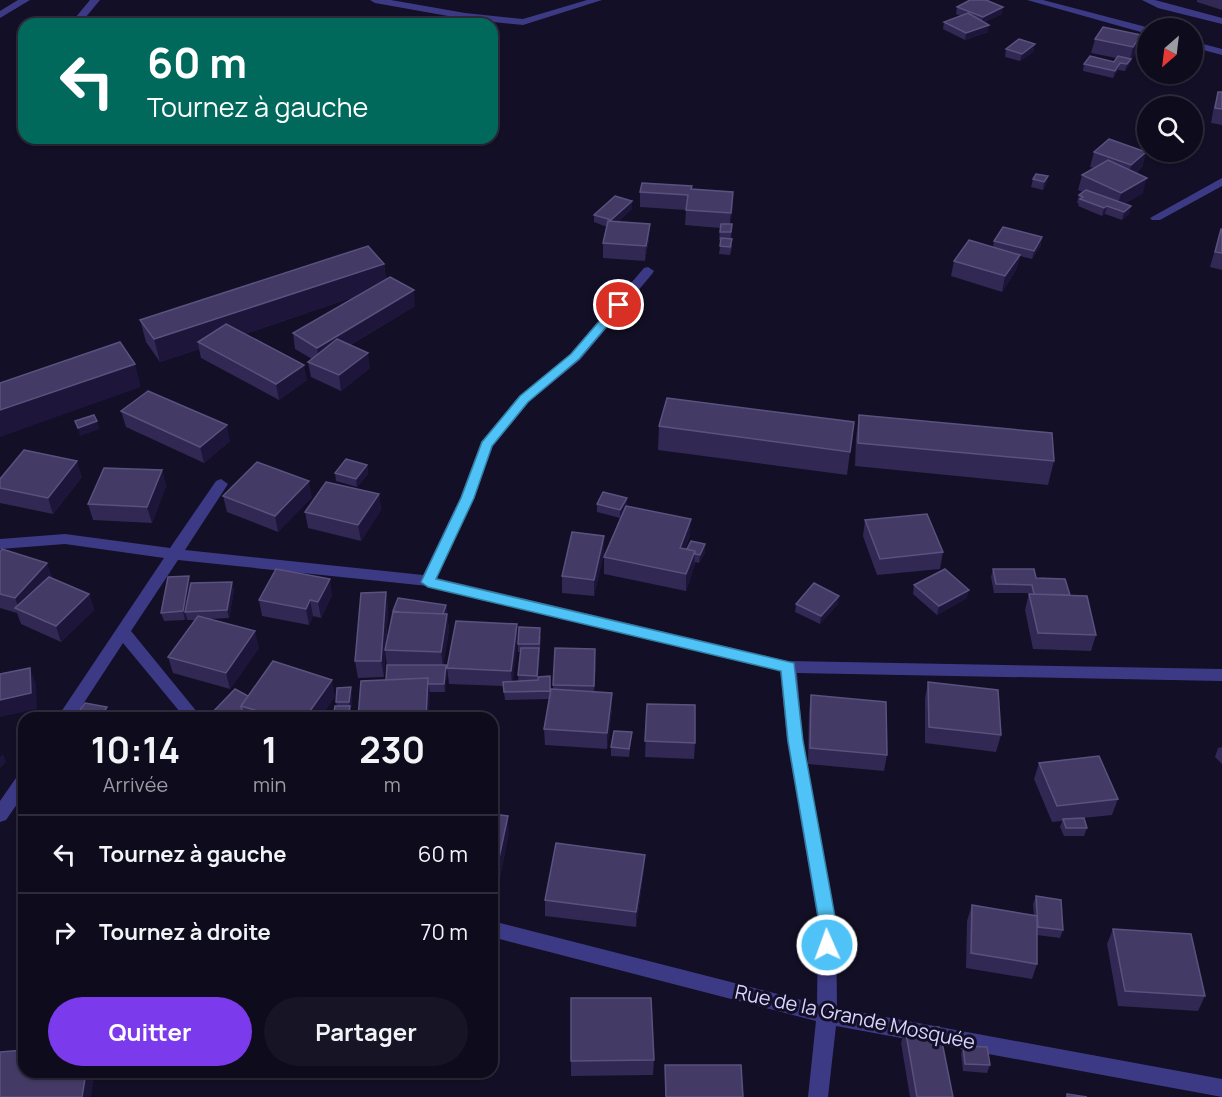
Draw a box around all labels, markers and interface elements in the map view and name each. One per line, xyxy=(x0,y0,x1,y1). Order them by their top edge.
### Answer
north arrow xyxy=(1137,18,1203,84)
map controls xyxy=(1137,18,1203,162)
text: 60 m xyxy=(147,33,247,91)
icon: left xyxy=(48,42,126,120)
text: Tournez à gauche xyxy=(147,88,368,125)
button: search xyxy=(1137,96,1203,162)
pin xyxy=(593,279,644,330)
icon: arrive xyxy=(602,288,635,321)
text: 10:14 xyxy=(91,725,180,774)
text: 1 xyxy=(262,725,278,774)
text: 230 xyxy=(359,725,425,774)
text: Arrivée xyxy=(103,771,168,798)
text: min xyxy=(253,771,286,798)
text: m xyxy=(384,771,401,798)
icon: left xyxy=(48,838,81,871)
text: Tournez à gauche xyxy=(99,839,286,869)
text: 60 m xyxy=(418,839,468,869)
position arrow xyxy=(795,913,859,977)
icon: right xyxy=(48,916,81,949)
text: Tournez à droite xyxy=(99,917,271,947)
text: 70 m xyxy=(420,917,468,947)
street label: Rue de la Grande Mosquée xyxy=(732,978,978,1055)
button: Quitter xyxy=(48,997,252,1066)
button: Partager xyxy=(264,997,468,1066)

